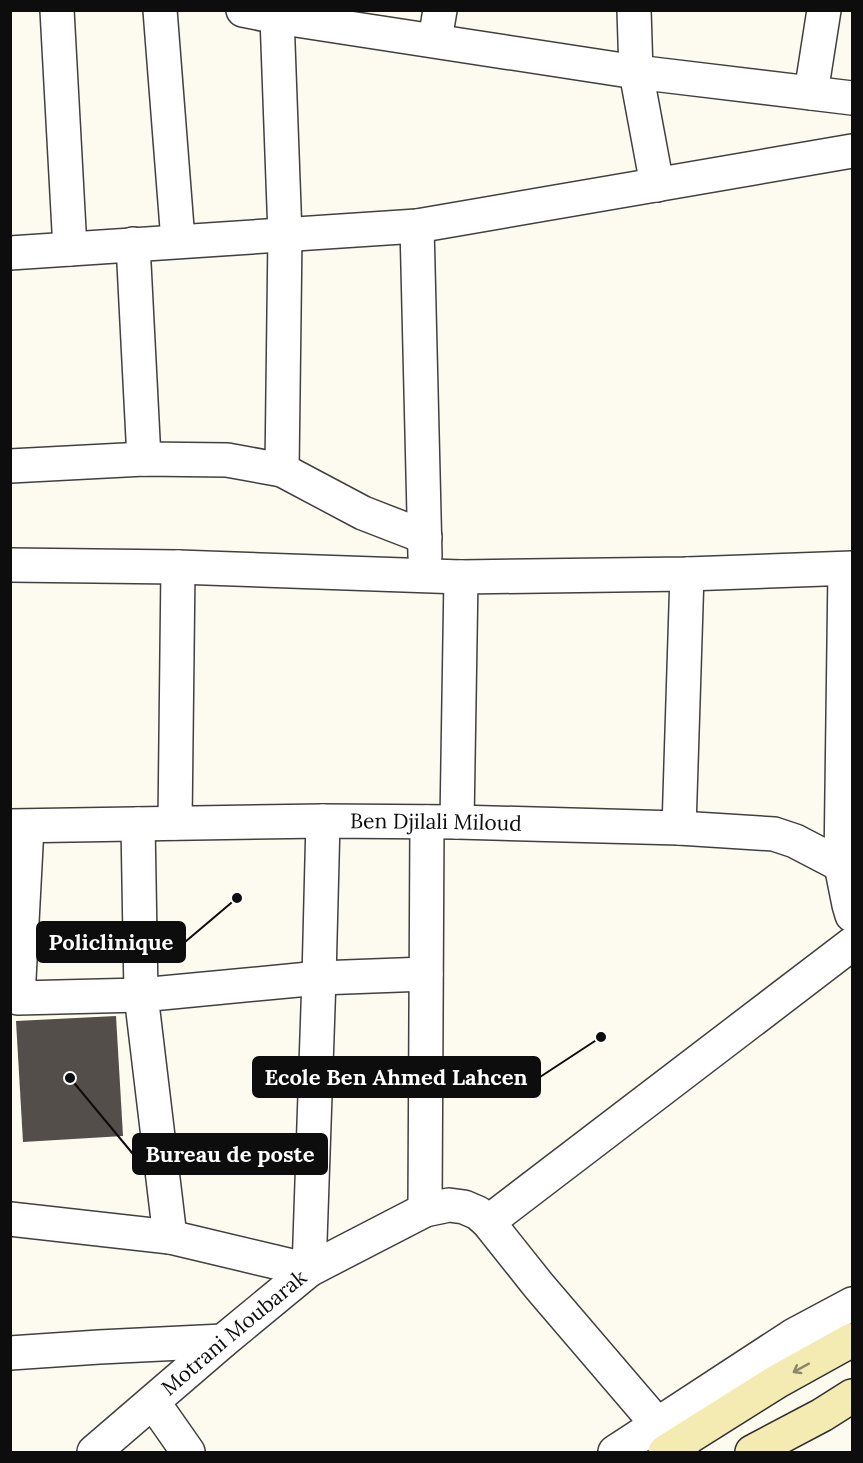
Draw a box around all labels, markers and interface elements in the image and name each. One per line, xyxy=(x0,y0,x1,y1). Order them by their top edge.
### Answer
street label: Ben Djilali Miloud xyxy=(350,807,522,837)
callout: Policlinique xyxy=(37,922,185,962)
text: Policlinique xyxy=(49,928,174,956)
callout: Ecole Ben Ahmed Lahcen xyxy=(253,1057,540,1097)
text: Ecole Ben Ahmed Lahcen xyxy=(264,1063,528,1091)
callout: Bureau de poste xyxy=(133,1134,327,1174)
text: Bureau de poste xyxy=(145,1140,315,1168)
street label: Motrani Moubarak xyxy=(155,1263,313,1401)
one-way arrow xyxy=(793,1362,810,1374)

